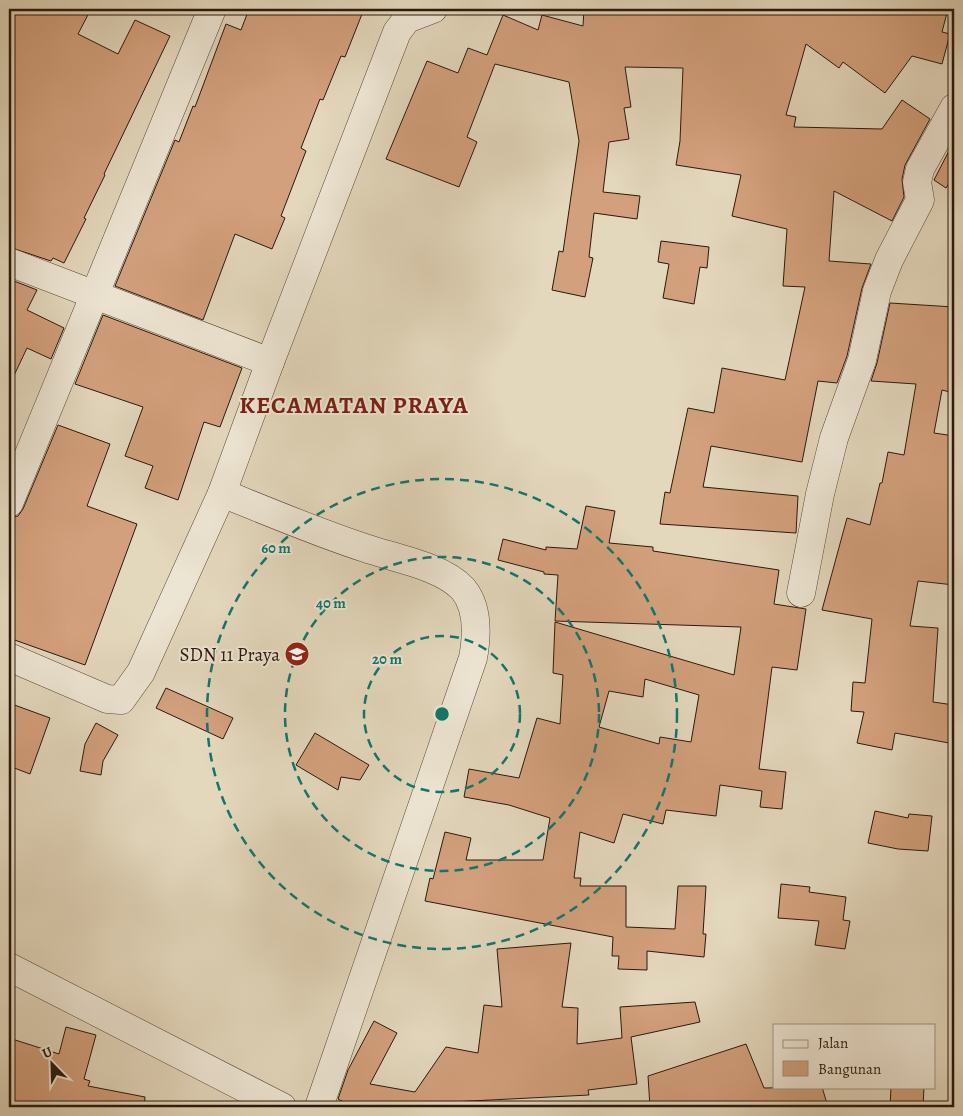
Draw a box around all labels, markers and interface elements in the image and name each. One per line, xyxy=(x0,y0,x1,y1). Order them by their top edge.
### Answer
district label: KECAMATAN PRAYA xyxy=(239,389,469,421)
text: 60 m xyxy=(261,538,291,558)
text: 40 m xyxy=(316,593,346,613)
school or university icon: SDN 11 Praya xyxy=(284,641,310,667)
place label: SDN 11 Praya xyxy=(180,642,280,668)
text: 20 m xyxy=(372,649,402,669)
centre of rings xyxy=(433,705,451,723)
legend xyxy=(773,1024,936,1088)
text: Jalan xyxy=(818,1033,848,1053)
north arrow xyxy=(28,1038,78,1088)
text: U xyxy=(39,1042,55,1063)
text: Bangunan xyxy=(818,1059,881,1079)

